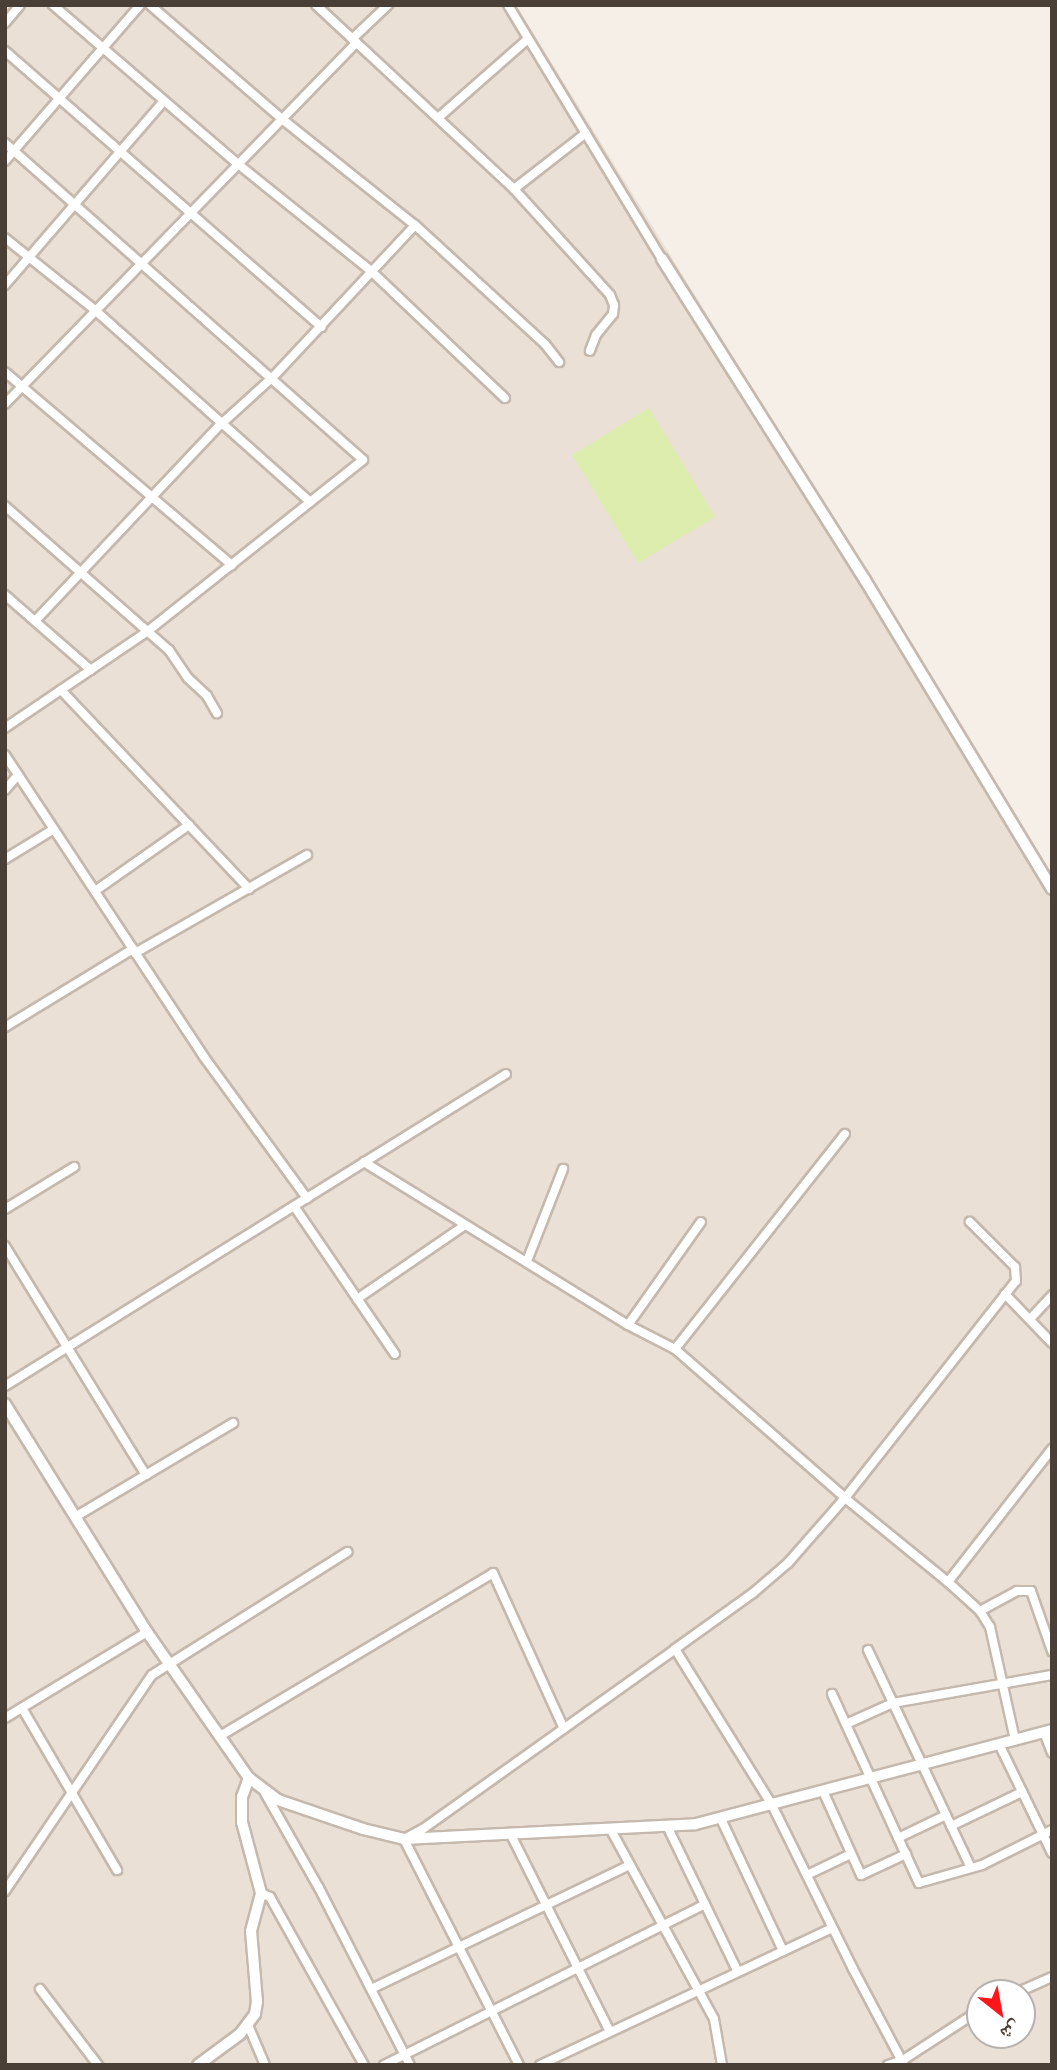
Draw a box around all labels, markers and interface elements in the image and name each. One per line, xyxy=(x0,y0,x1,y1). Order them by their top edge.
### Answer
north arrow xyxy=(966,1979,1036,2049)
text: ش xyxy=(996,2016,1026,2046)

